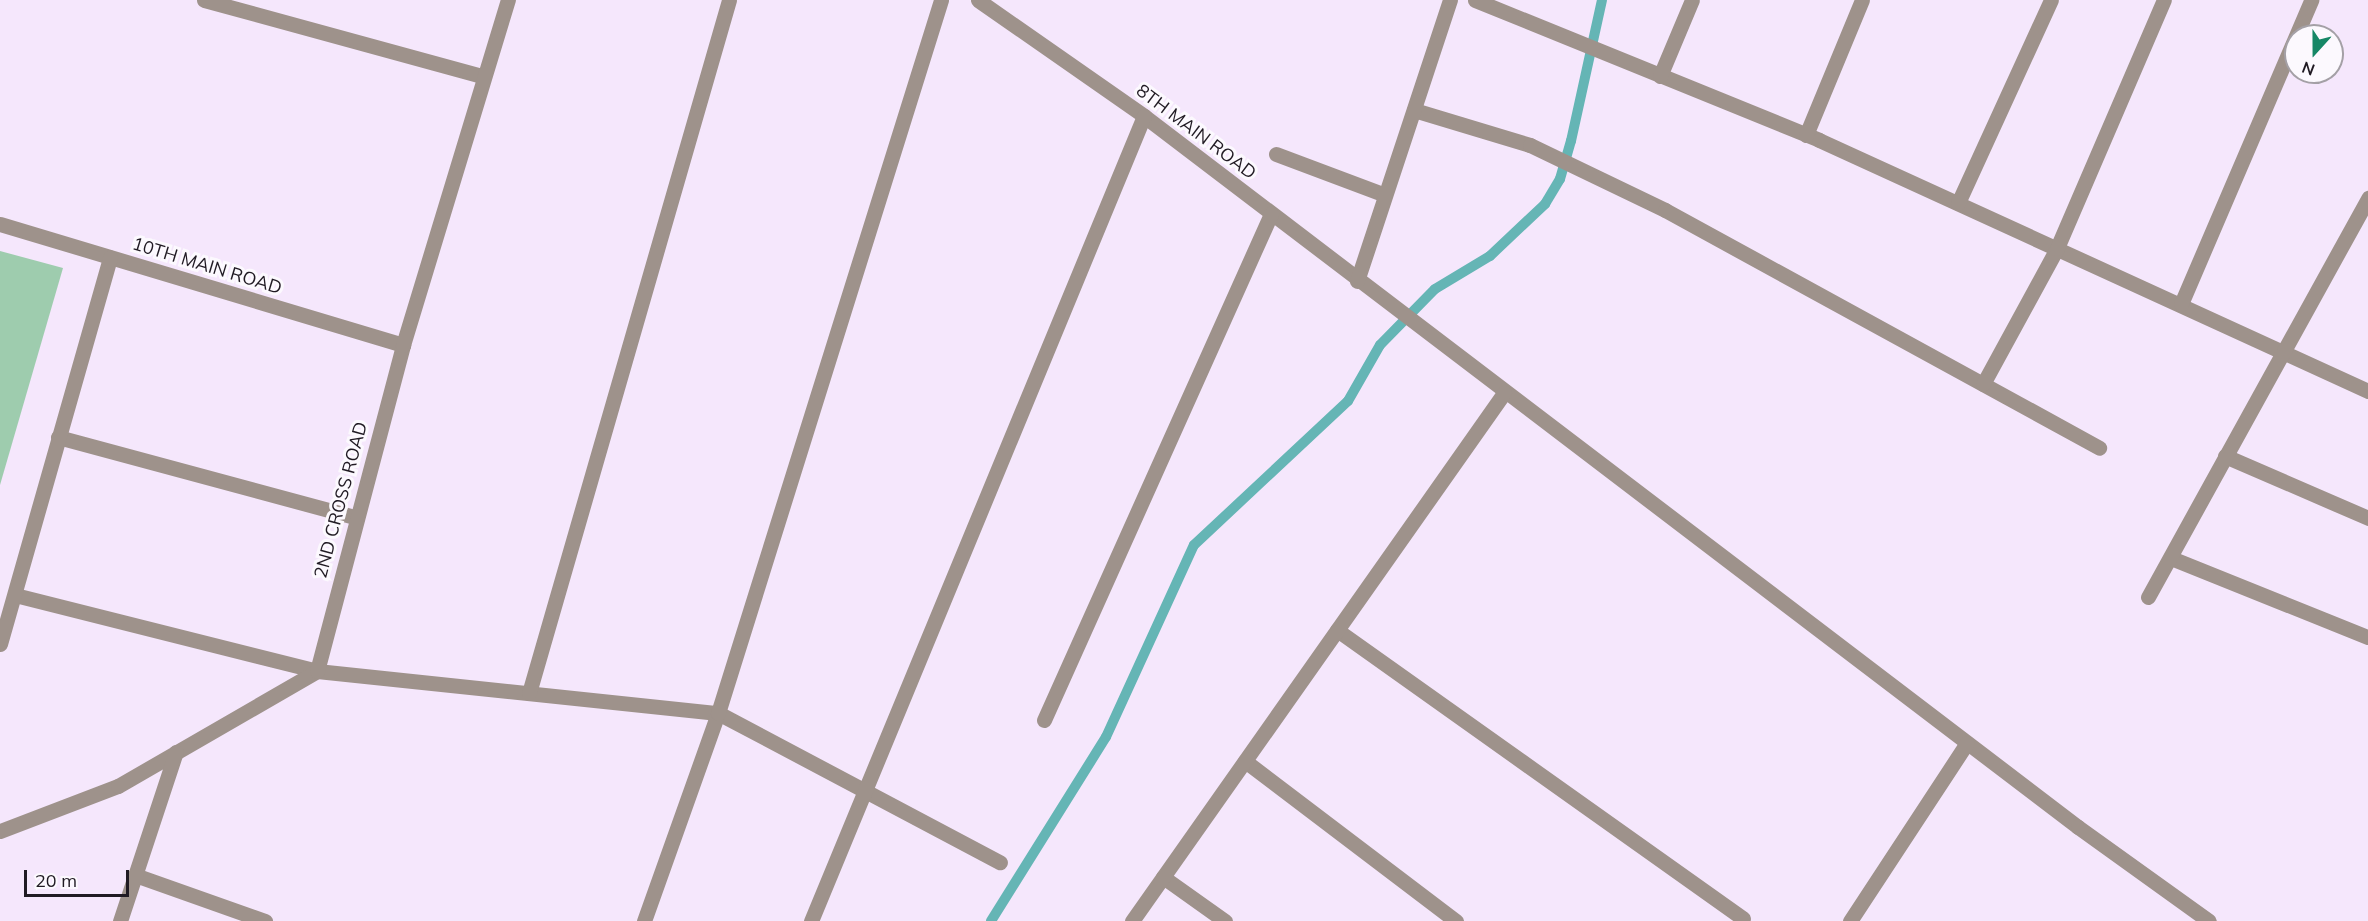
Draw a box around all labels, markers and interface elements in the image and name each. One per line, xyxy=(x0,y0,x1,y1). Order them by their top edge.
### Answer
north arrow xyxy=(2284,24,2344,84)
text: N xyxy=(2299,57,2317,80)
street label: 8TH MAIN ROAD xyxy=(1132,80,1260,184)
street label: 10TH MAIN ROAD xyxy=(130,233,284,299)
street label: 2ND CROSS ROAD xyxy=(310,420,372,580)
scale bar xyxy=(27,858,132,896)
text: 20 m xyxy=(35,869,77,892)

